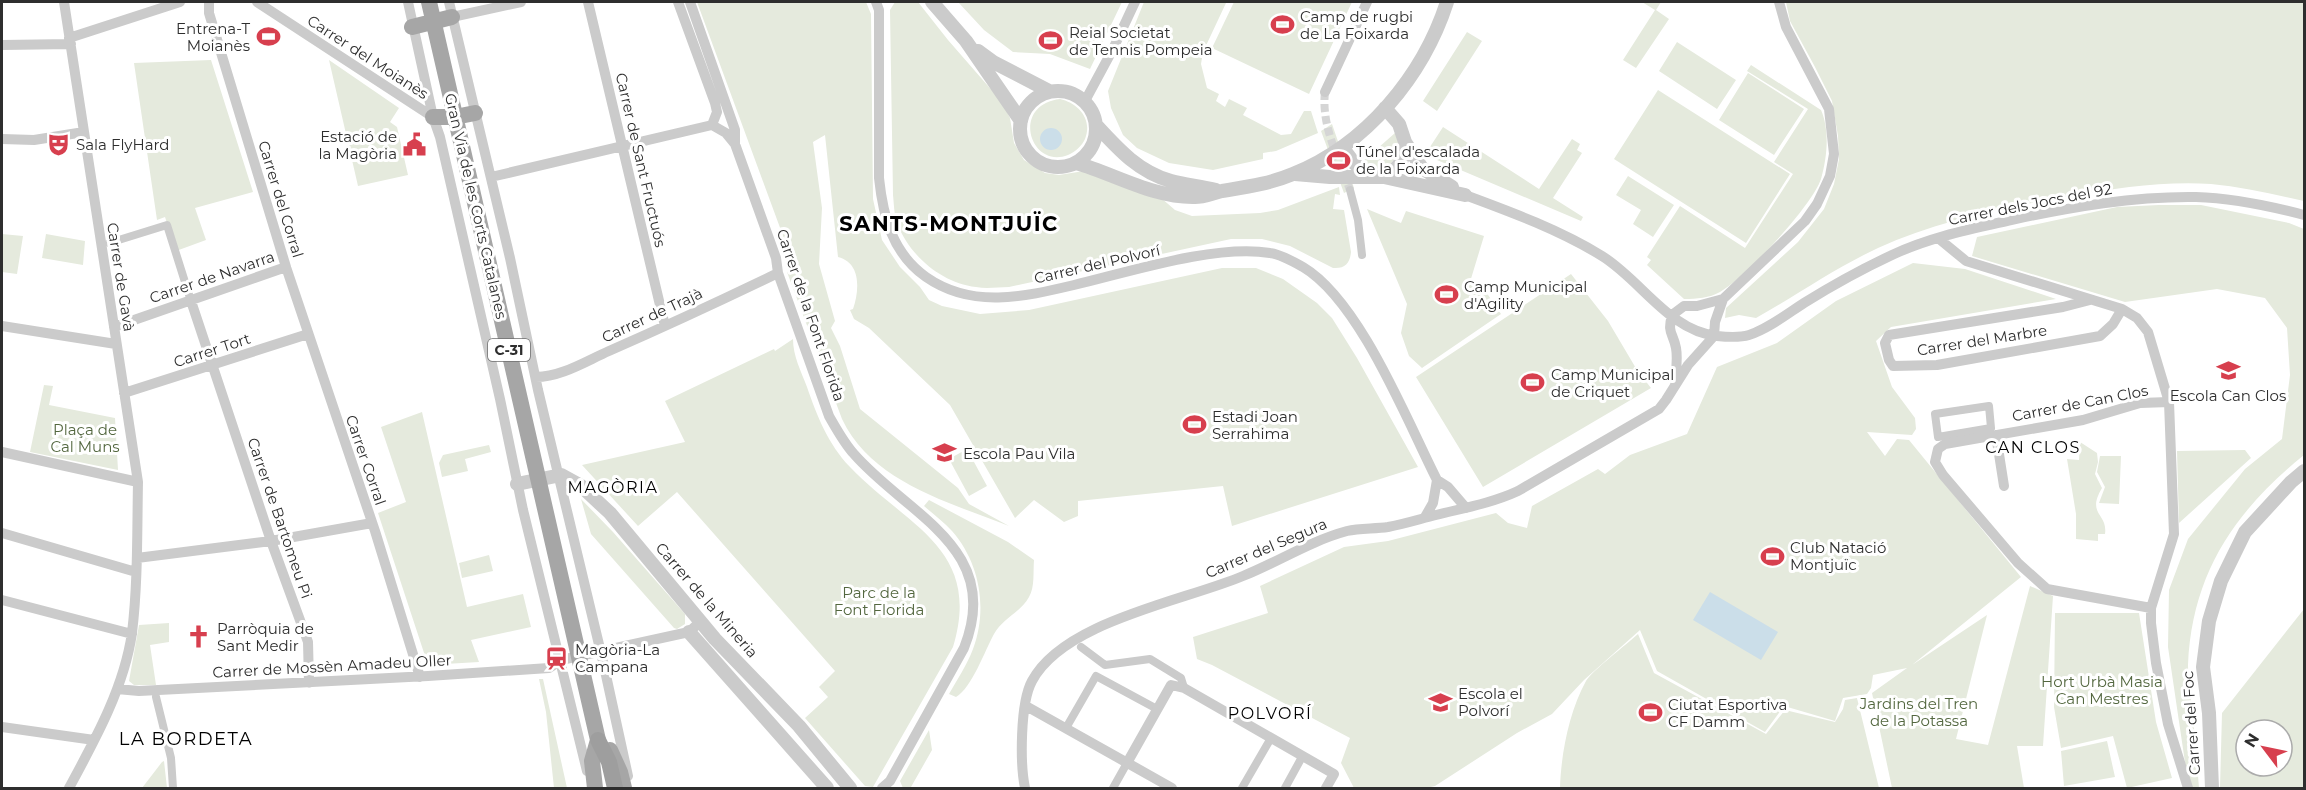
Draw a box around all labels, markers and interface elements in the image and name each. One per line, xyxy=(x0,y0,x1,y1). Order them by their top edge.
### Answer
place label: Camp de rugbi de La Foixarda xyxy=(1300,7,1413,43)
street label: Carrer del Moianès xyxy=(304,11,432,103)
sports icon: Camp de rugbi de La Foixarda xyxy=(1269,12,1295,38)
place label: Entrena-T Moianès xyxy=(176,19,250,55)
place label: Reial Societat de Tennis Pompeia xyxy=(1069,23,1213,59)
sports icon: Entrena-T Moianès xyxy=(255,24,281,50)
sports icon: Reial Societat de Tennis Pompeia xyxy=(1038,28,1064,54)
street label: Carrer de Sant Fructuós xyxy=(612,71,670,249)
street label: Gran Via de les Corts Catalanes xyxy=(441,91,511,321)
place label: Estació de la Magòria xyxy=(319,127,397,163)
theatre icon: Sala FlyHard xyxy=(45,131,71,157)
public building icon: Estació de la Magòria xyxy=(402,132,428,158)
place label: Sala FlyHard xyxy=(76,135,170,154)
street label: Carrer del Corral xyxy=(254,138,308,260)
place label: Túnel d'escalada de la Foixarda xyxy=(1356,142,1480,178)
sports icon: Túnel d'escalada de la Foixarda xyxy=(1325,147,1351,173)
street label: Carrer dels Jocs del 92 xyxy=(1947,179,2113,229)
district label: SANTS-MONTJUÏC xyxy=(839,211,1059,236)
street label: Carrer de Gavà xyxy=(103,221,139,333)
street label: Carrer de la Font Florida xyxy=(773,226,849,404)
street label: Carrer del Polvorí xyxy=(1032,240,1163,288)
street label: Carrer de Navarra xyxy=(147,247,277,307)
place label: Camp Municipal d'Agility xyxy=(1464,277,1587,313)
sports icon: Camp Municipal d'Agility xyxy=(1433,282,1459,308)
street label: Carrer de Trajà xyxy=(599,283,705,347)
street label: Carrer del Marbre xyxy=(1916,320,2048,360)
street label: Carrer Tort xyxy=(171,329,253,371)
road number: C-31 xyxy=(488,339,530,361)
school or university icon: Escola Can Clos xyxy=(2215,358,2241,384)
place label: Camp Municipal de Criquet xyxy=(1551,365,1674,401)
sports icon: Camp Municipal de Criquet xyxy=(1520,370,1546,396)
street label: Carrer de Can Clos xyxy=(2010,380,2150,426)
place label: Escola Can Clos xyxy=(2170,386,2286,405)
place label: Estadi Joan Serrahima xyxy=(1212,407,1298,443)
street label: Carrer Corral xyxy=(342,412,390,508)
sports icon: Estadi Joan Serrahima xyxy=(1181,412,1207,438)
park label: Plaça de Cal Muns xyxy=(50,420,120,456)
street label: Carrer de Bartomeu Pi xyxy=(244,435,316,601)
district label: CAN CLOS xyxy=(1985,438,2081,457)
school or university icon: Escola Pau Vila xyxy=(932,440,958,466)
place label: Escola Pau Vila xyxy=(963,444,1075,463)
district label: MAGÒRIA xyxy=(568,478,658,497)
street label: Carrer del Segura xyxy=(1202,514,1330,582)
place label: Club Natació Montjuïc xyxy=(1790,538,1886,574)
street label: Carrer de la Mineria xyxy=(652,539,762,661)
sports icon: Club Natació Montjuïc xyxy=(1759,543,1785,569)
park label: Parc de la Font Florida xyxy=(834,583,924,619)
place label: Parròquia de Sant Medir xyxy=(217,619,314,655)
church icon: Parròquia de Sant Medir xyxy=(186,624,212,650)
place label: Magòria-La Campana xyxy=(575,640,660,676)
station icon: Magòria-La Campana xyxy=(544,645,570,671)
street label: Carrer de Mossèn Amadeu Oller xyxy=(212,650,452,682)
street label: Carrer del Foc xyxy=(2178,670,2204,776)
park label: Hort Urbà Masia Can Mestres xyxy=(2041,672,2163,708)
place label: Escola el Polvorí xyxy=(1458,684,1523,720)
school or university icon: Escola el Polvorí xyxy=(1427,689,1453,715)
park label: Jardins del Tren de la Potassa xyxy=(1859,694,1978,730)
place label: Ciutat Esportiva CF Damm xyxy=(1668,695,1787,731)
sports icon: Ciutat Esportiva CF Damm xyxy=(1637,700,1663,726)
district label: POLVORÍ xyxy=(1228,704,1312,723)
north arrow xyxy=(2234,718,2294,778)
district label: LA BORDETA xyxy=(119,728,253,750)
text: N xyxy=(2240,730,2263,751)

